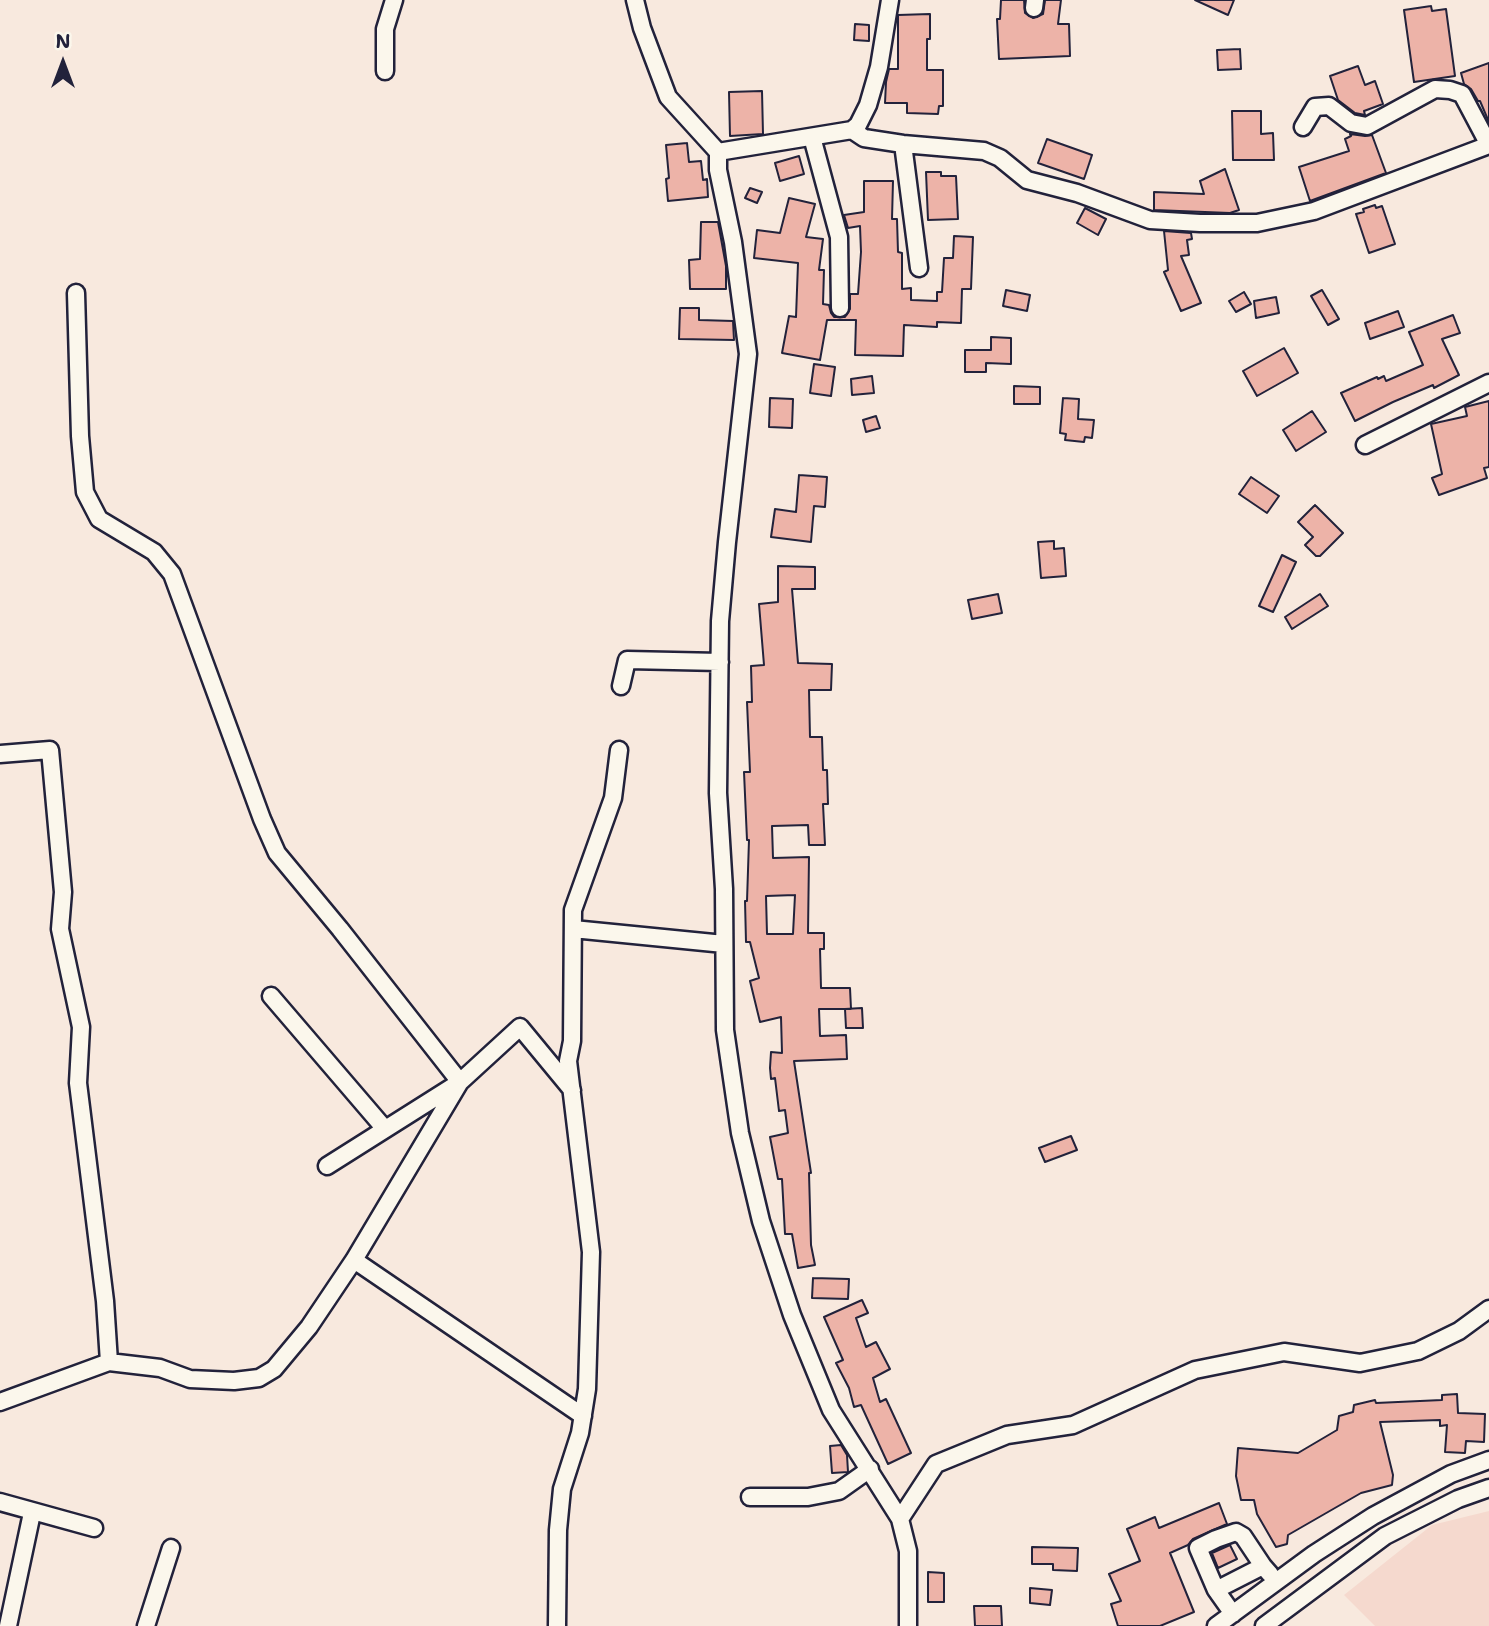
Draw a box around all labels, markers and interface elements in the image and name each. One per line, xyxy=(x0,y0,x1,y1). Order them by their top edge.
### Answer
north arrow xyxy=(28,28,98,98)
text: N xyxy=(55,29,71,54)

